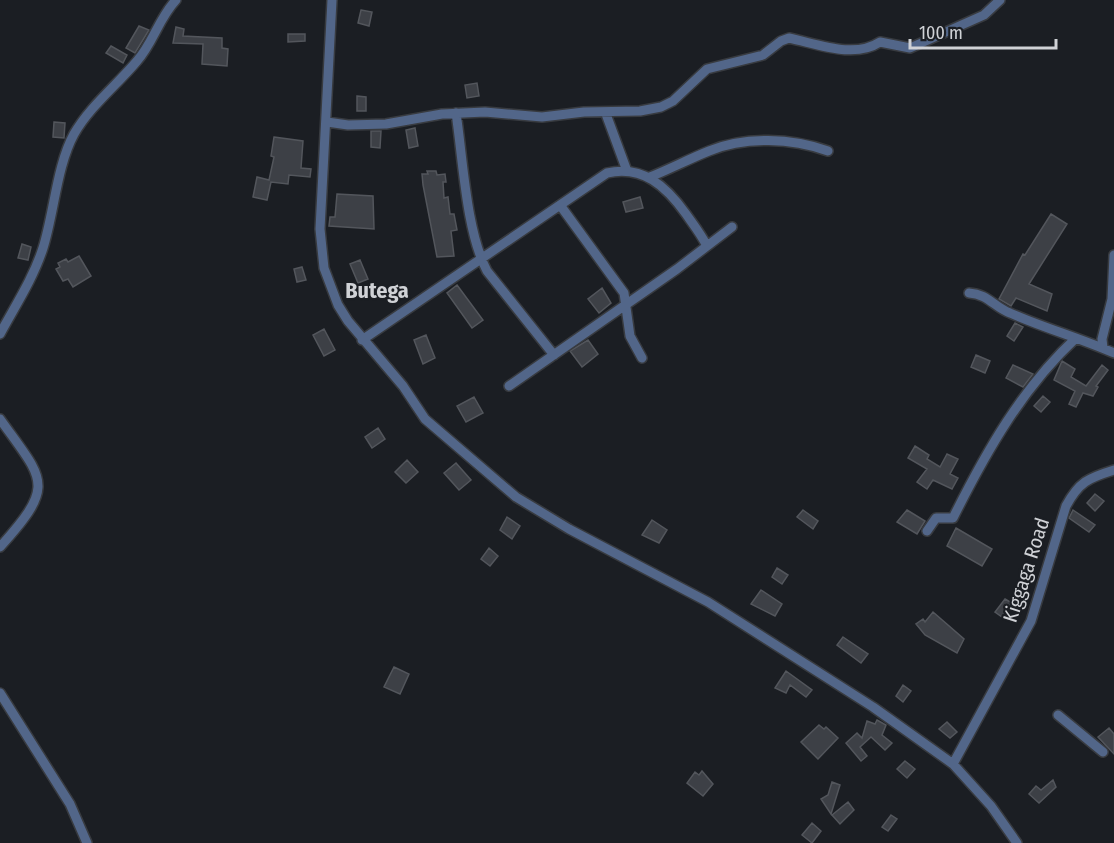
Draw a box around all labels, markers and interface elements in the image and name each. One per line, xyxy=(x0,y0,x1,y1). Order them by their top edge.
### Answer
scale bar xyxy=(910,12,1056,50)
text: 100 m xyxy=(919,22,963,44)
district label: Butega xyxy=(345,277,409,304)
street label: Kiggaga Road xyxy=(998,515,1054,625)

